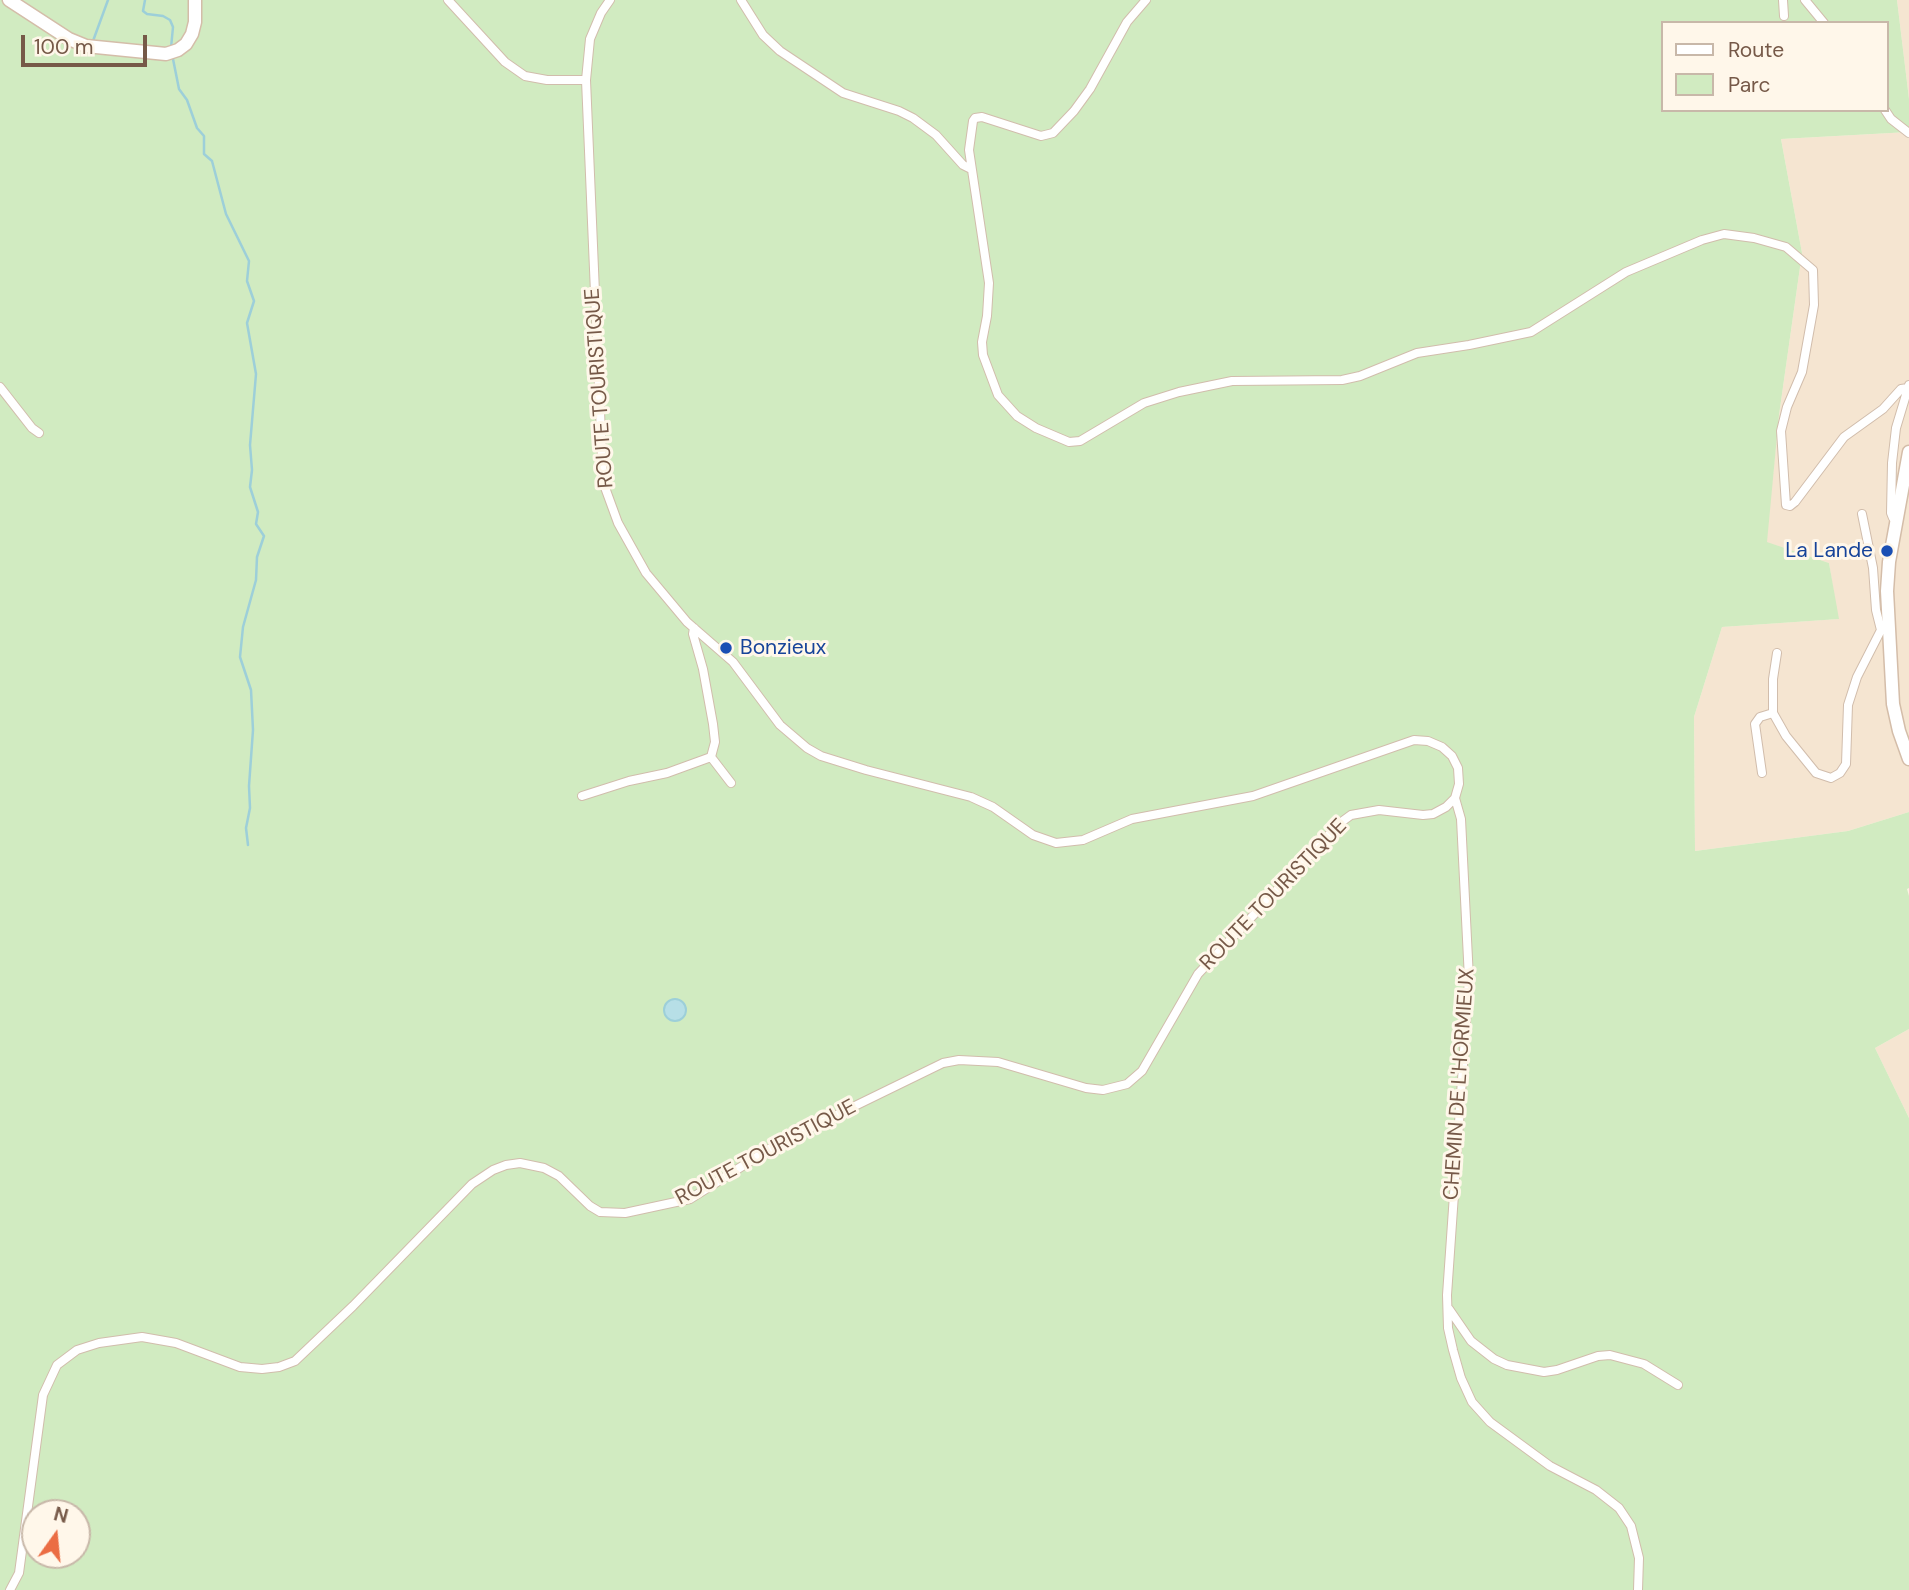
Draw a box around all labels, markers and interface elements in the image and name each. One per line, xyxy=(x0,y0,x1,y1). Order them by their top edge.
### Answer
scale bar xyxy=(24,21,150,65)
legend xyxy=(1660,21,1888,112)
text: 100 m xyxy=(34,33,94,61)
text: Route xyxy=(1728,36,1784,64)
text: Parc xyxy=(1728,71,1771,99)
street label: ROUTE TOURISTIQUE xyxy=(580,287,620,489)
place label: La Lande xyxy=(1785,538,1873,564)
marker: La Lande xyxy=(1879,543,1895,559)
place label: Bonzieux xyxy=(740,635,826,661)
marker: Bonzieux xyxy=(718,640,734,656)
street label: ROUTE TOURISTIQUE xyxy=(1195,814,1353,976)
street label: CHEMIN DE L'HORMIEUX xyxy=(1439,967,1481,1201)
street label: ROUTE TOURISTIQUE xyxy=(672,1095,860,1211)
north arrow xyxy=(21,1499,91,1569)
text: N xyxy=(51,1501,71,1529)

